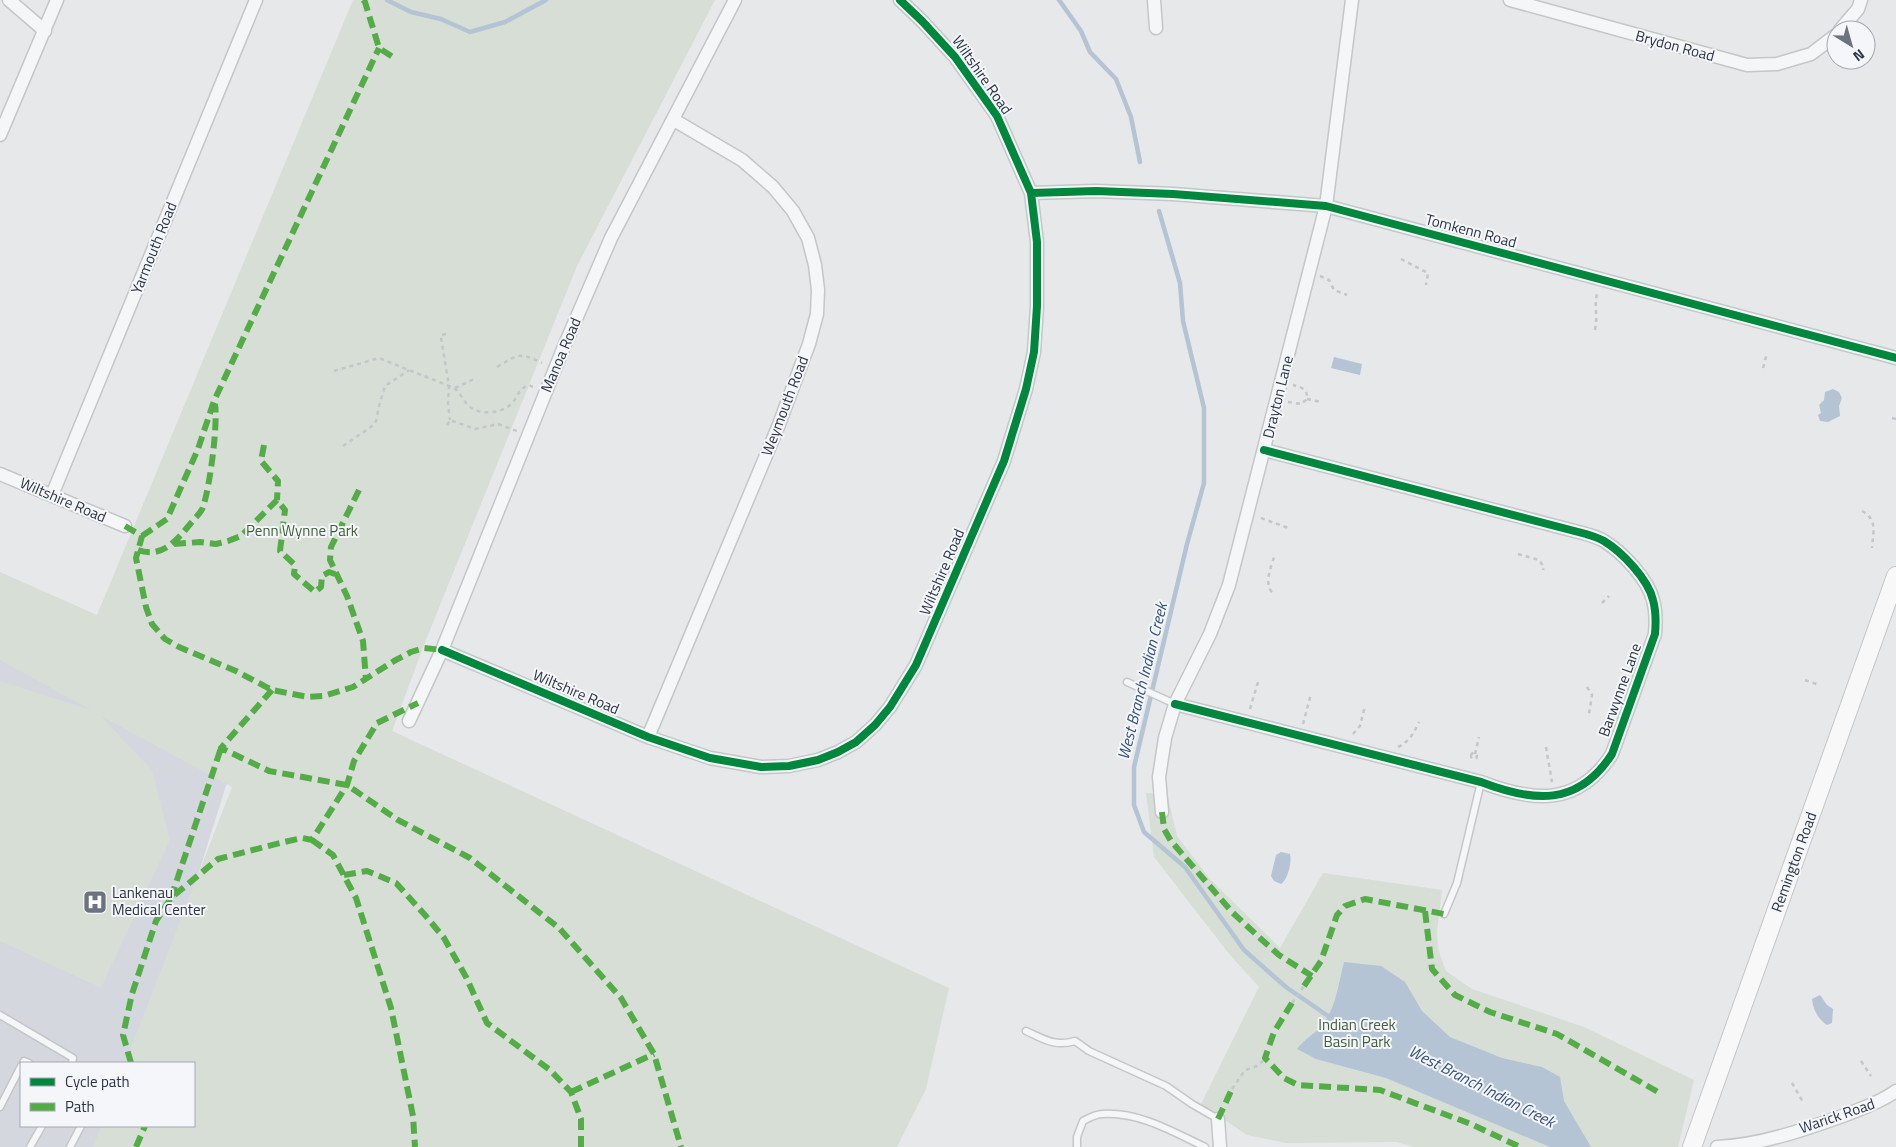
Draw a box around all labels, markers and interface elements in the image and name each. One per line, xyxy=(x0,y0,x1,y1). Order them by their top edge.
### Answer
north arrow xyxy=(1826,20,1876,70)
street label: Brydon Road xyxy=(1633,24,1717,67)
street label: Wiltshire Road xyxy=(947,30,1018,119)
text: N xyxy=(1849,44,1869,67)
street label: Yarmouth Road xyxy=(125,198,182,297)
street label: Tomkenn Road xyxy=(1423,207,1519,254)
street label: Manoa Road xyxy=(534,314,587,396)
street label: Weymouth Road xyxy=(755,353,814,459)
street label: Drayton Lane xyxy=(1256,353,1299,441)
street label: Wiltshire Road xyxy=(16,471,110,528)
park label: Penn Wynne Park xyxy=(246,519,358,542)
street label: Wiltshire Road xyxy=(913,525,970,619)
water label: West Branch Indian Creek xyxy=(1111,598,1174,762)
street label: Barwynne Lane xyxy=(1592,640,1647,740)
street label: Wiltshire Road xyxy=(529,663,623,720)
street label: Remington Road xyxy=(1765,808,1822,915)
place label: Lankenau Medical Center xyxy=(112,881,206,921)
hospital icon: Lankenau Medical Center xyxy=(82,889,108,915)
park label: Indian Creek Basin Park xyxy=(1318,1013,1396,1053)
water label: West Branch Indian Creek xyxy=(1405,1039,1561,1134)
legend xyxy=(20,1062,195,1127)
text: Cycle path xyxy=(65,1070,130,1093)
street label: Warick Road xyxy=(1796,1092,1878,1139)
text: Path xyxy=(65,1095,95,1118)

